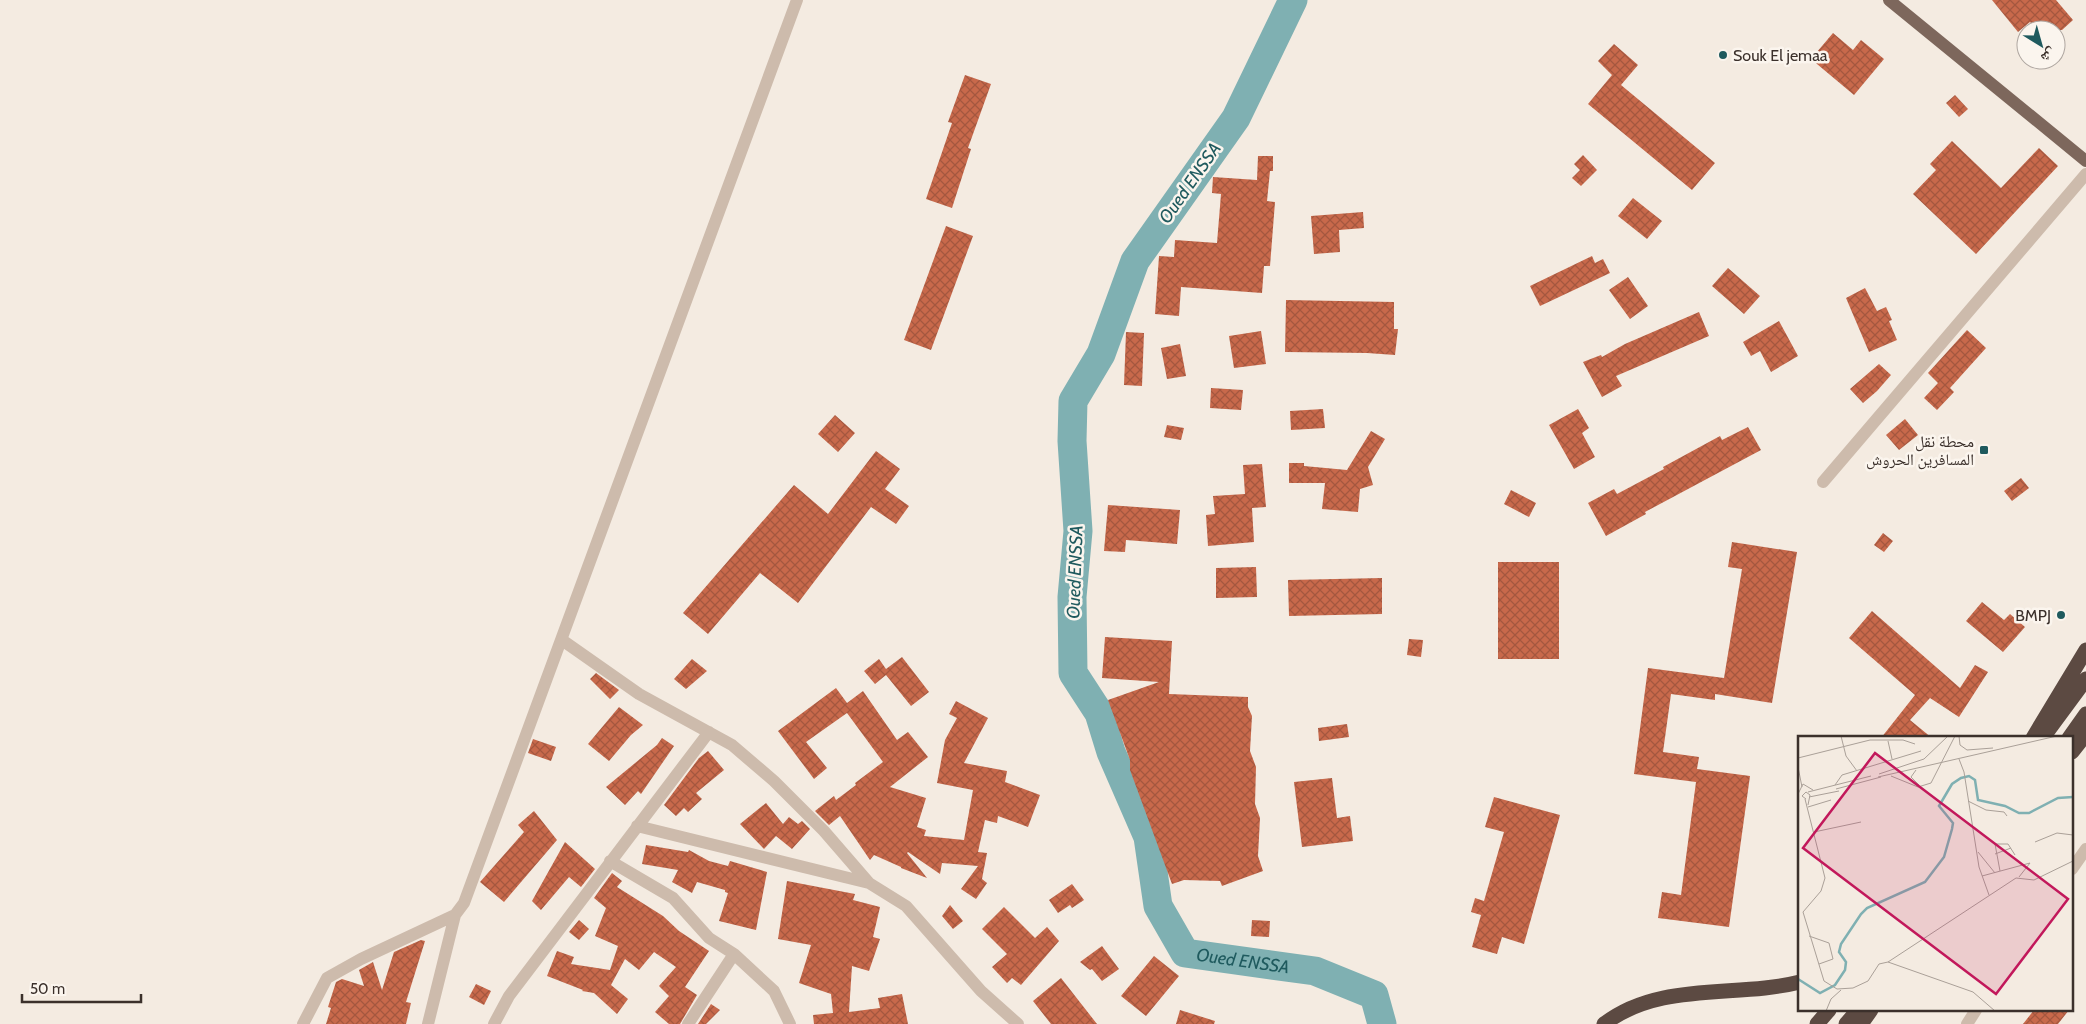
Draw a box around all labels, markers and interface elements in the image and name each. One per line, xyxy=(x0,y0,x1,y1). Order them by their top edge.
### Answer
north arrow xyxy=(2016,20,2066,70)
text: ش xyxy=(2037,44,2060,67)
place label: Souk El jemaa xyxy=(1733,46,1828,65)
marker: Souk El jemaa xyxy=(1717,49,1729,61)
water label: Oued ENSSA xyxy=(1154,138,1226,228)
place label: محطة نقل المسافرين الحروش xyxy=(1866,432,1974,470)
marker: محطة نقل المسافرين الحروش xyxy=(1978,444,1990,456)
water label: Oued ENSSA xyxy=(1062,525,1088,619)
place label: BMPJ xyxy=(2015,606,2051,625)
marker: BMPJ xyxy=(2055,609,2067,621)
inset map xyxy=(1798,736,2074,1012)
water label: Oued ENSSA xyxy=(1195,944,1291,978)
scale bar xyxy=(22,972,141,1004)
text: 50 m xyxy=(30,980,65,998)

